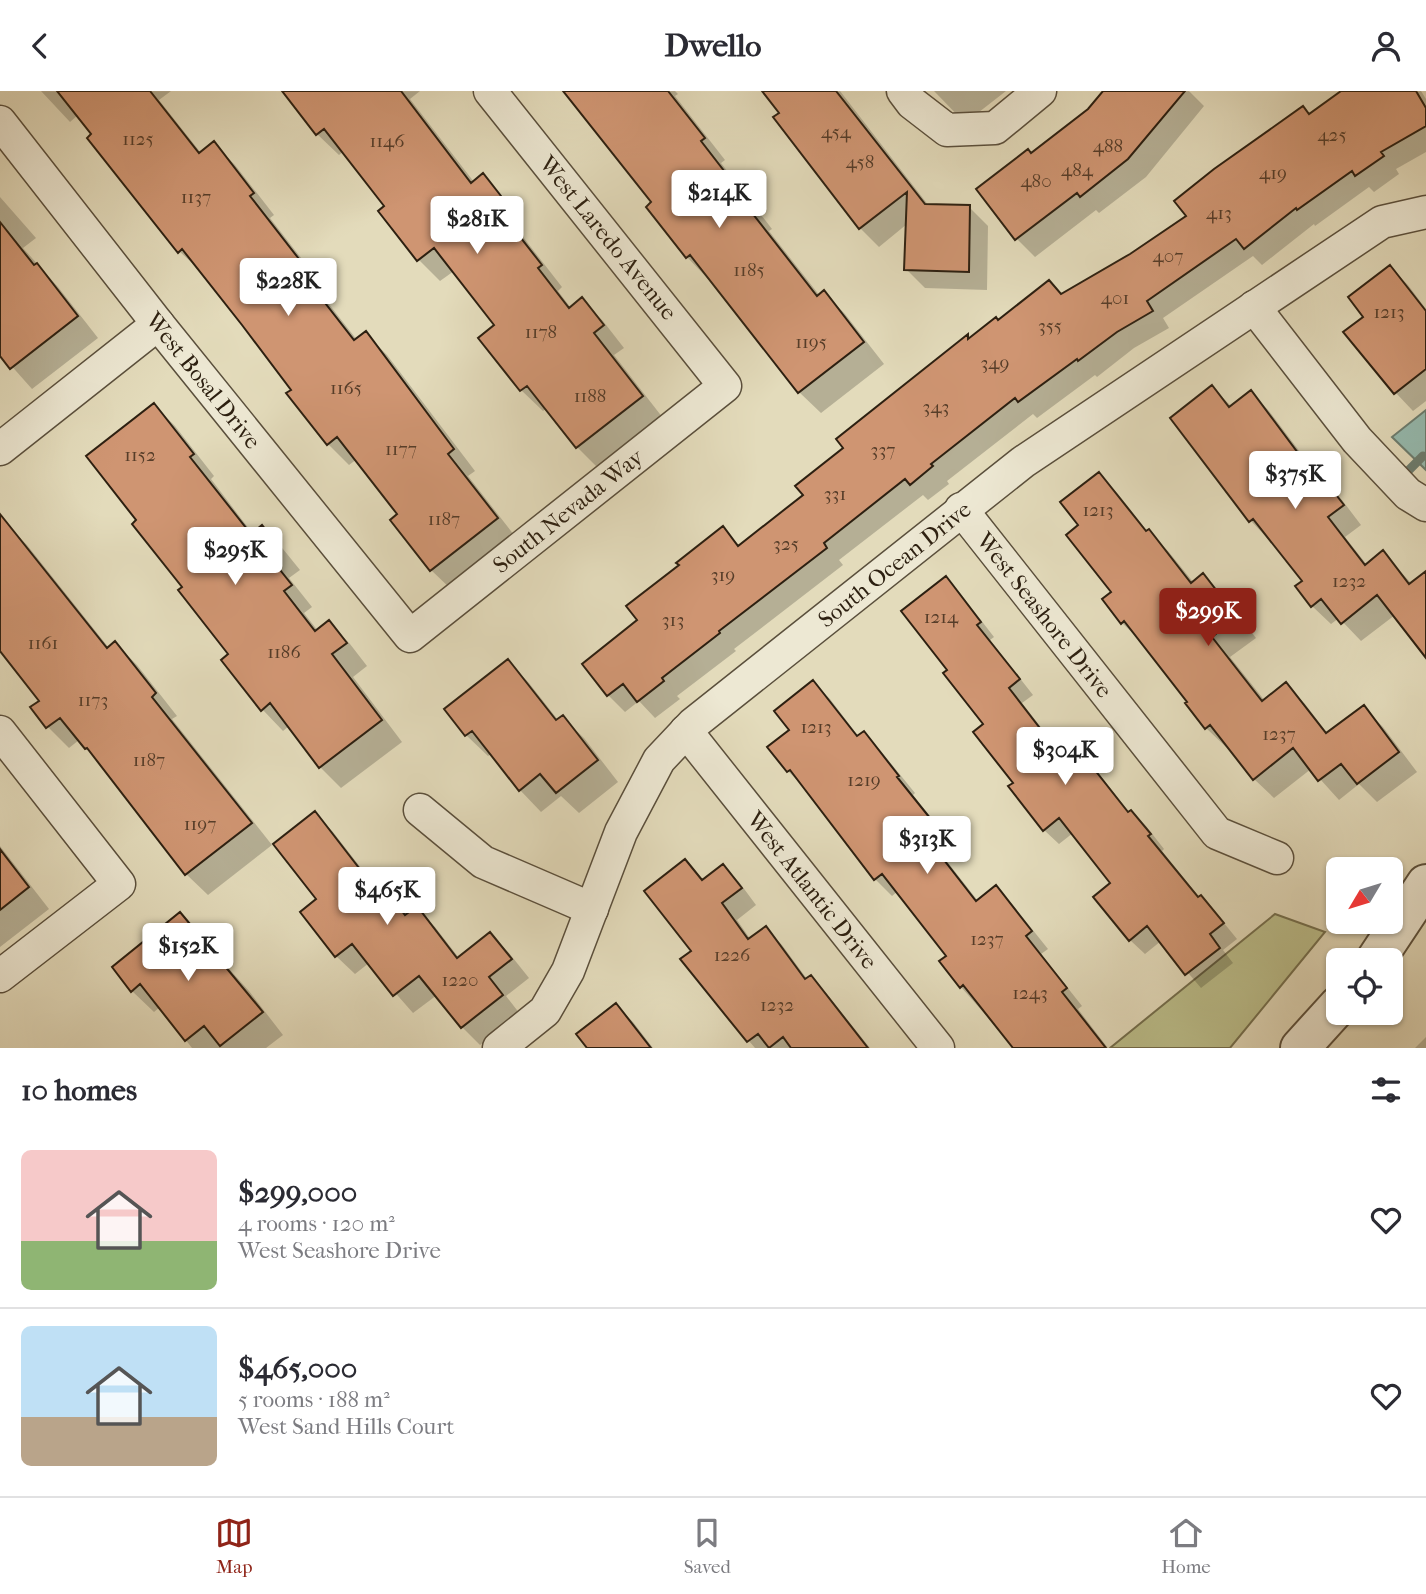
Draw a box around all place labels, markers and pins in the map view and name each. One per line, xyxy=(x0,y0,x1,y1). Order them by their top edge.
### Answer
pin: $214K xyxy=(670,171,768,230)
pin: $281K xyxy=(428,197,526,256)
pin: $228K xyxy=(239,259,337,318)
pin: $375K xyxy=(1246,451,1344,511)
pin: $295K xyxy=(186,527,284,587)
pin: $299K xyxy=(1159,589,1257,648)
pin: $304K xyxy=(1016,727,1114,787)
pin: $313K xyxy=(878,817,976,876)
pin: $465K xyxy=(338,867,436,927)
pin: $152K xyxy=(139,923,237,983)

